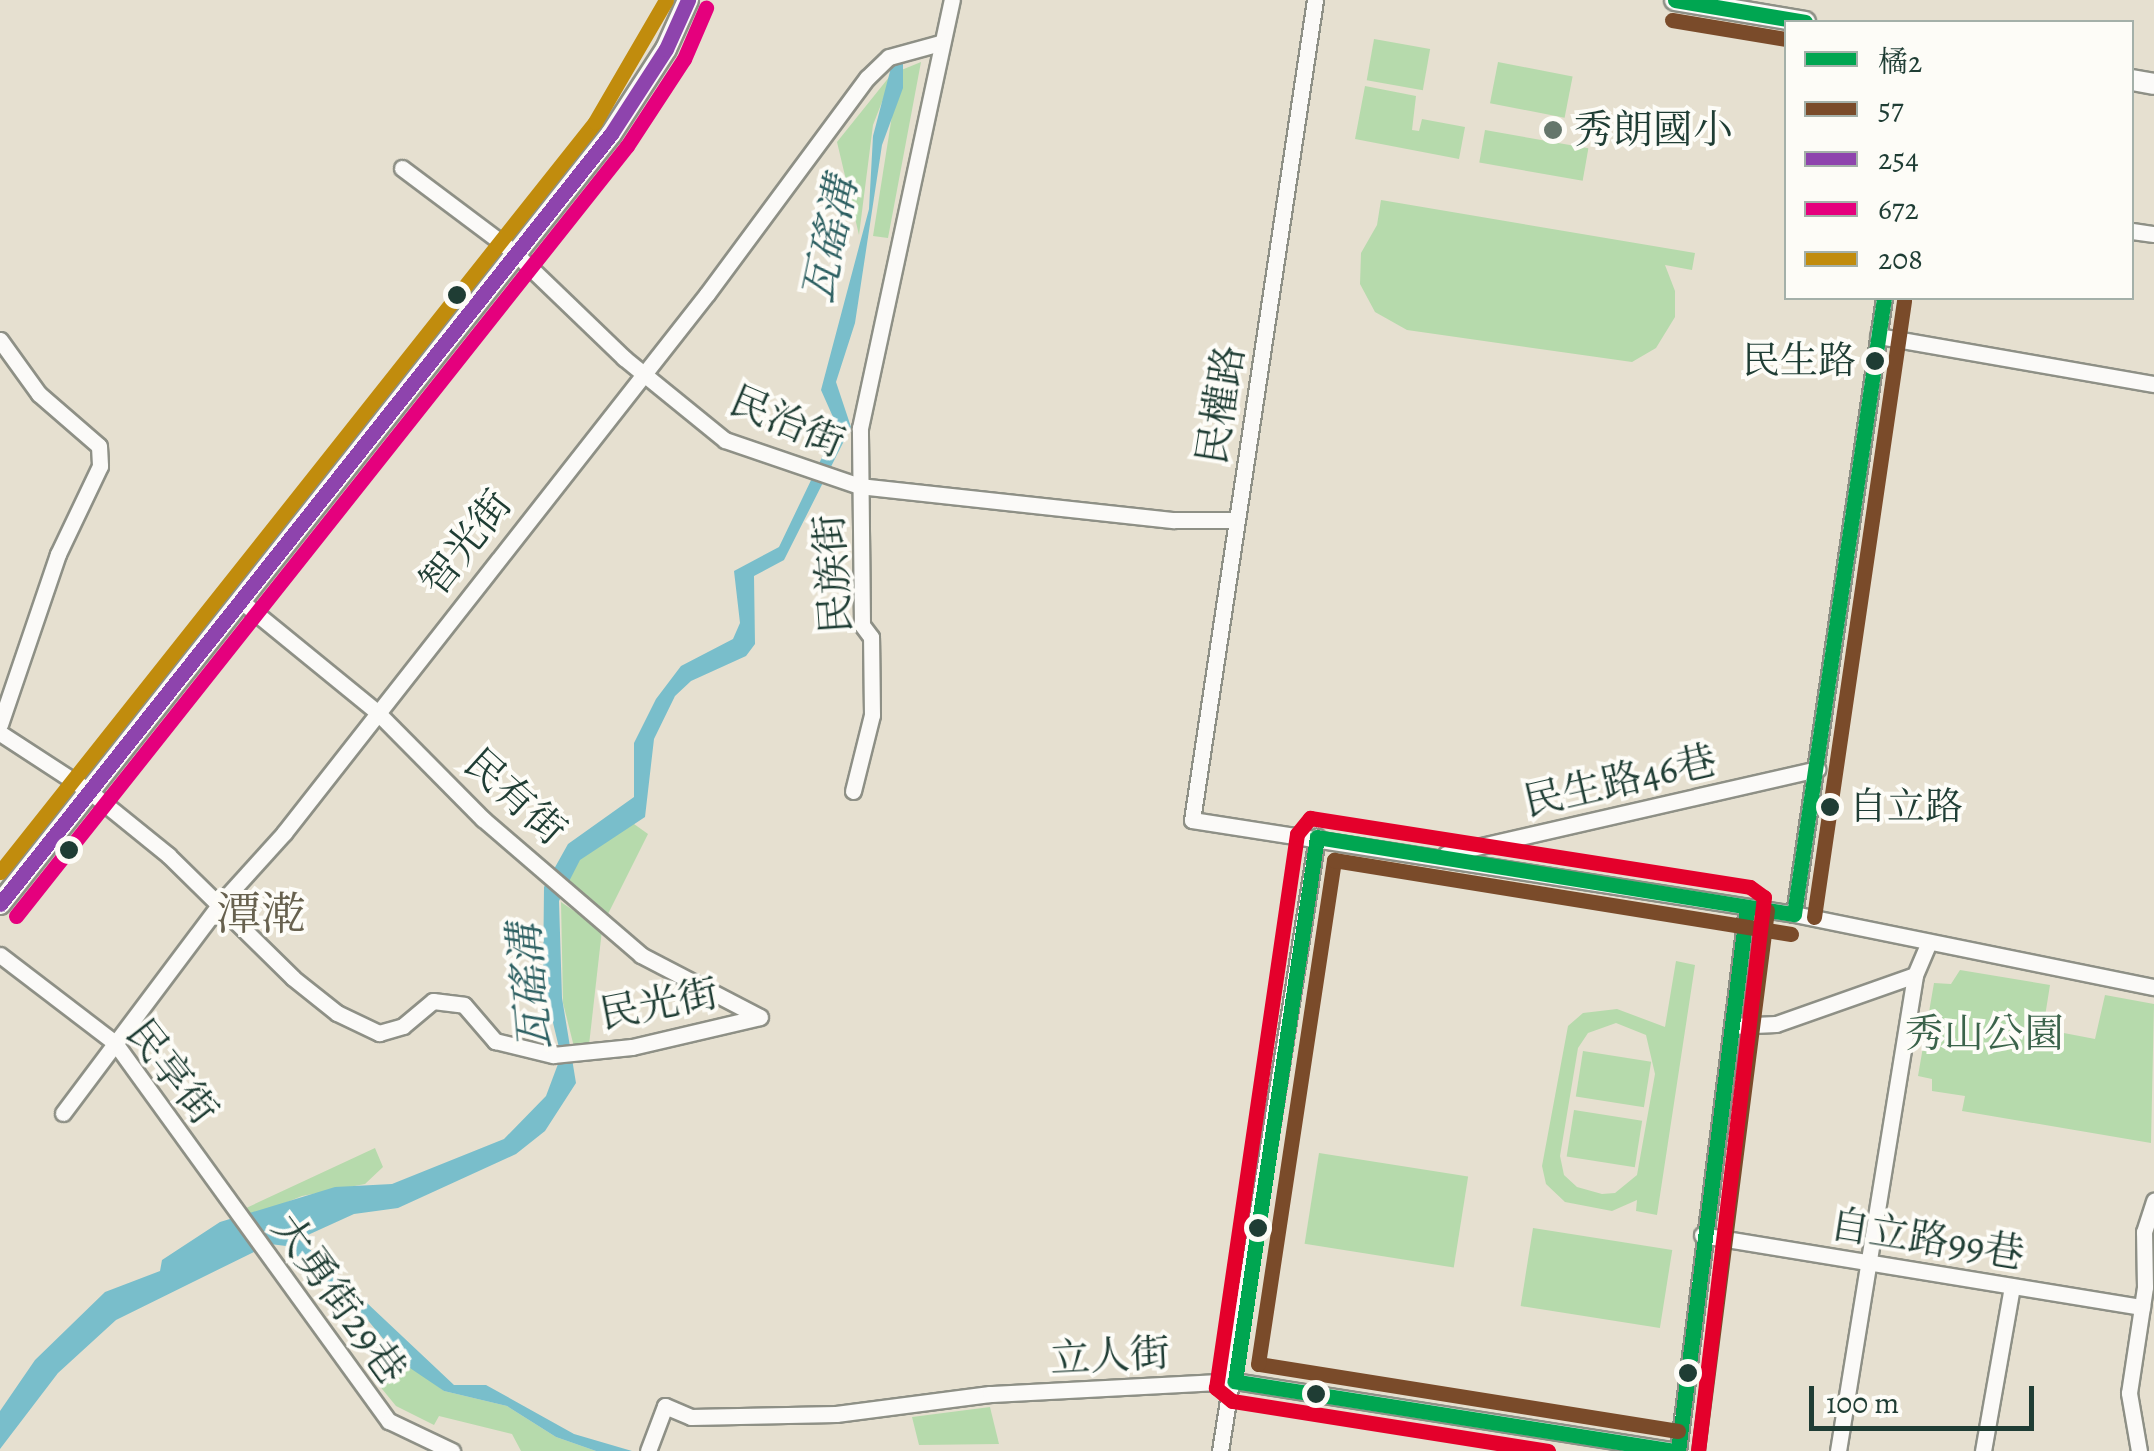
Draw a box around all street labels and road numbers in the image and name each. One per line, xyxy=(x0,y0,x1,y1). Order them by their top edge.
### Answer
street label: 民權路 xyxy=(1188,342,1254,468)
street label: 民治街 xyxy=(722,376,852,468)
street label: 智光街 xyxy=(410,481,522,605)
street label: 民族街 xyxy=(805,512,861,636)
street label: 民生路46巷 xyxy=(1519,736,1721,826)
street label: 民有街 xyxy=(454,739,576,855)
street label: 民光街 xyxy=(596,969,722,1039)
street label: 民享街 xyxy=(116,1010,228,1134)
street label: 自立路99巷 xyxy=(1826,1200,2028,1278)
street label: 大勇街29巷 xyxy=(262,1205,416,1393)
street label: 立人街 xyxy=(1049,1329,1171,1383)

